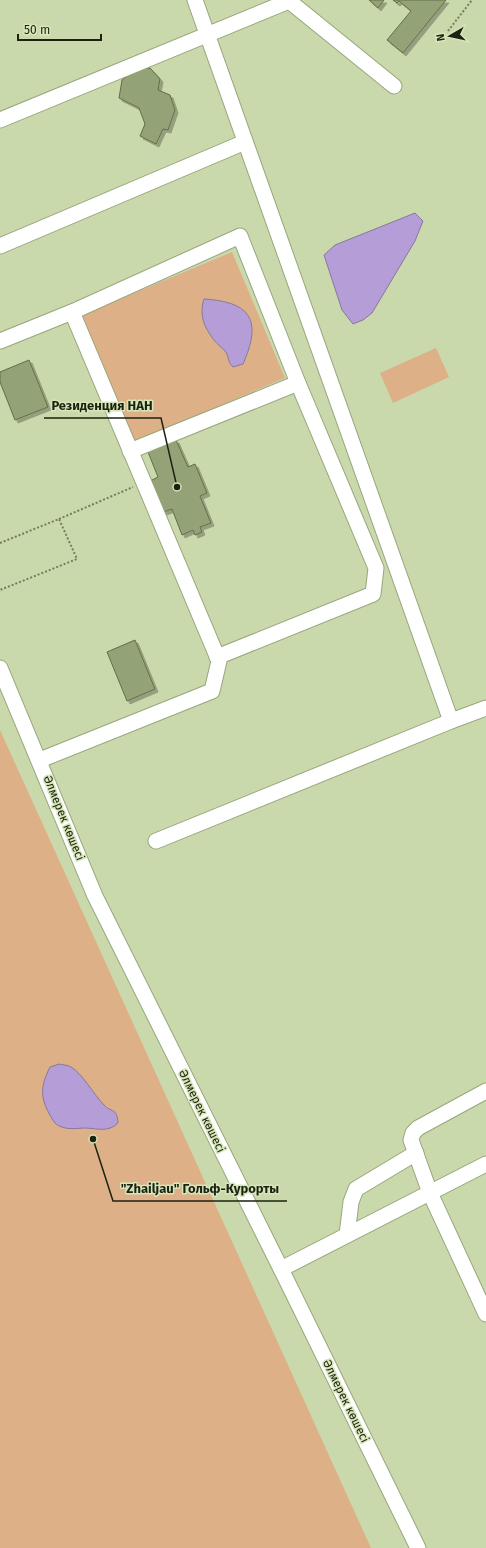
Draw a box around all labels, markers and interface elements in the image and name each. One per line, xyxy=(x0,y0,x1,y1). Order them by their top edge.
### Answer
scale bar xyxy=(18,16,101,42)
north arrow xyxy=(430,16,470,56)
text: 50 m xyxy=(24,23,50,37)
text: N xyxy=(434,33,448,42)
callout: Резиденция НАН xyxy=(44,393,161,418)
text: Резиденция НАН xyxy=(51,398,153,413)
street label: Әлмерек көшесі xyxy=(41,773,87,863)
street label: Әлмерек көшесі xyxy=(176,1067,228,1155)
callout: "Zhailjau" Гольф-Курорты xyxy=(113,1176,287,1201)
text: "Zhailjau" Гольф-Курорты xyxy=(121,1181,279,1196)
street label: Әлмерек көшесі xyxy=(320,1357,372,1445)

